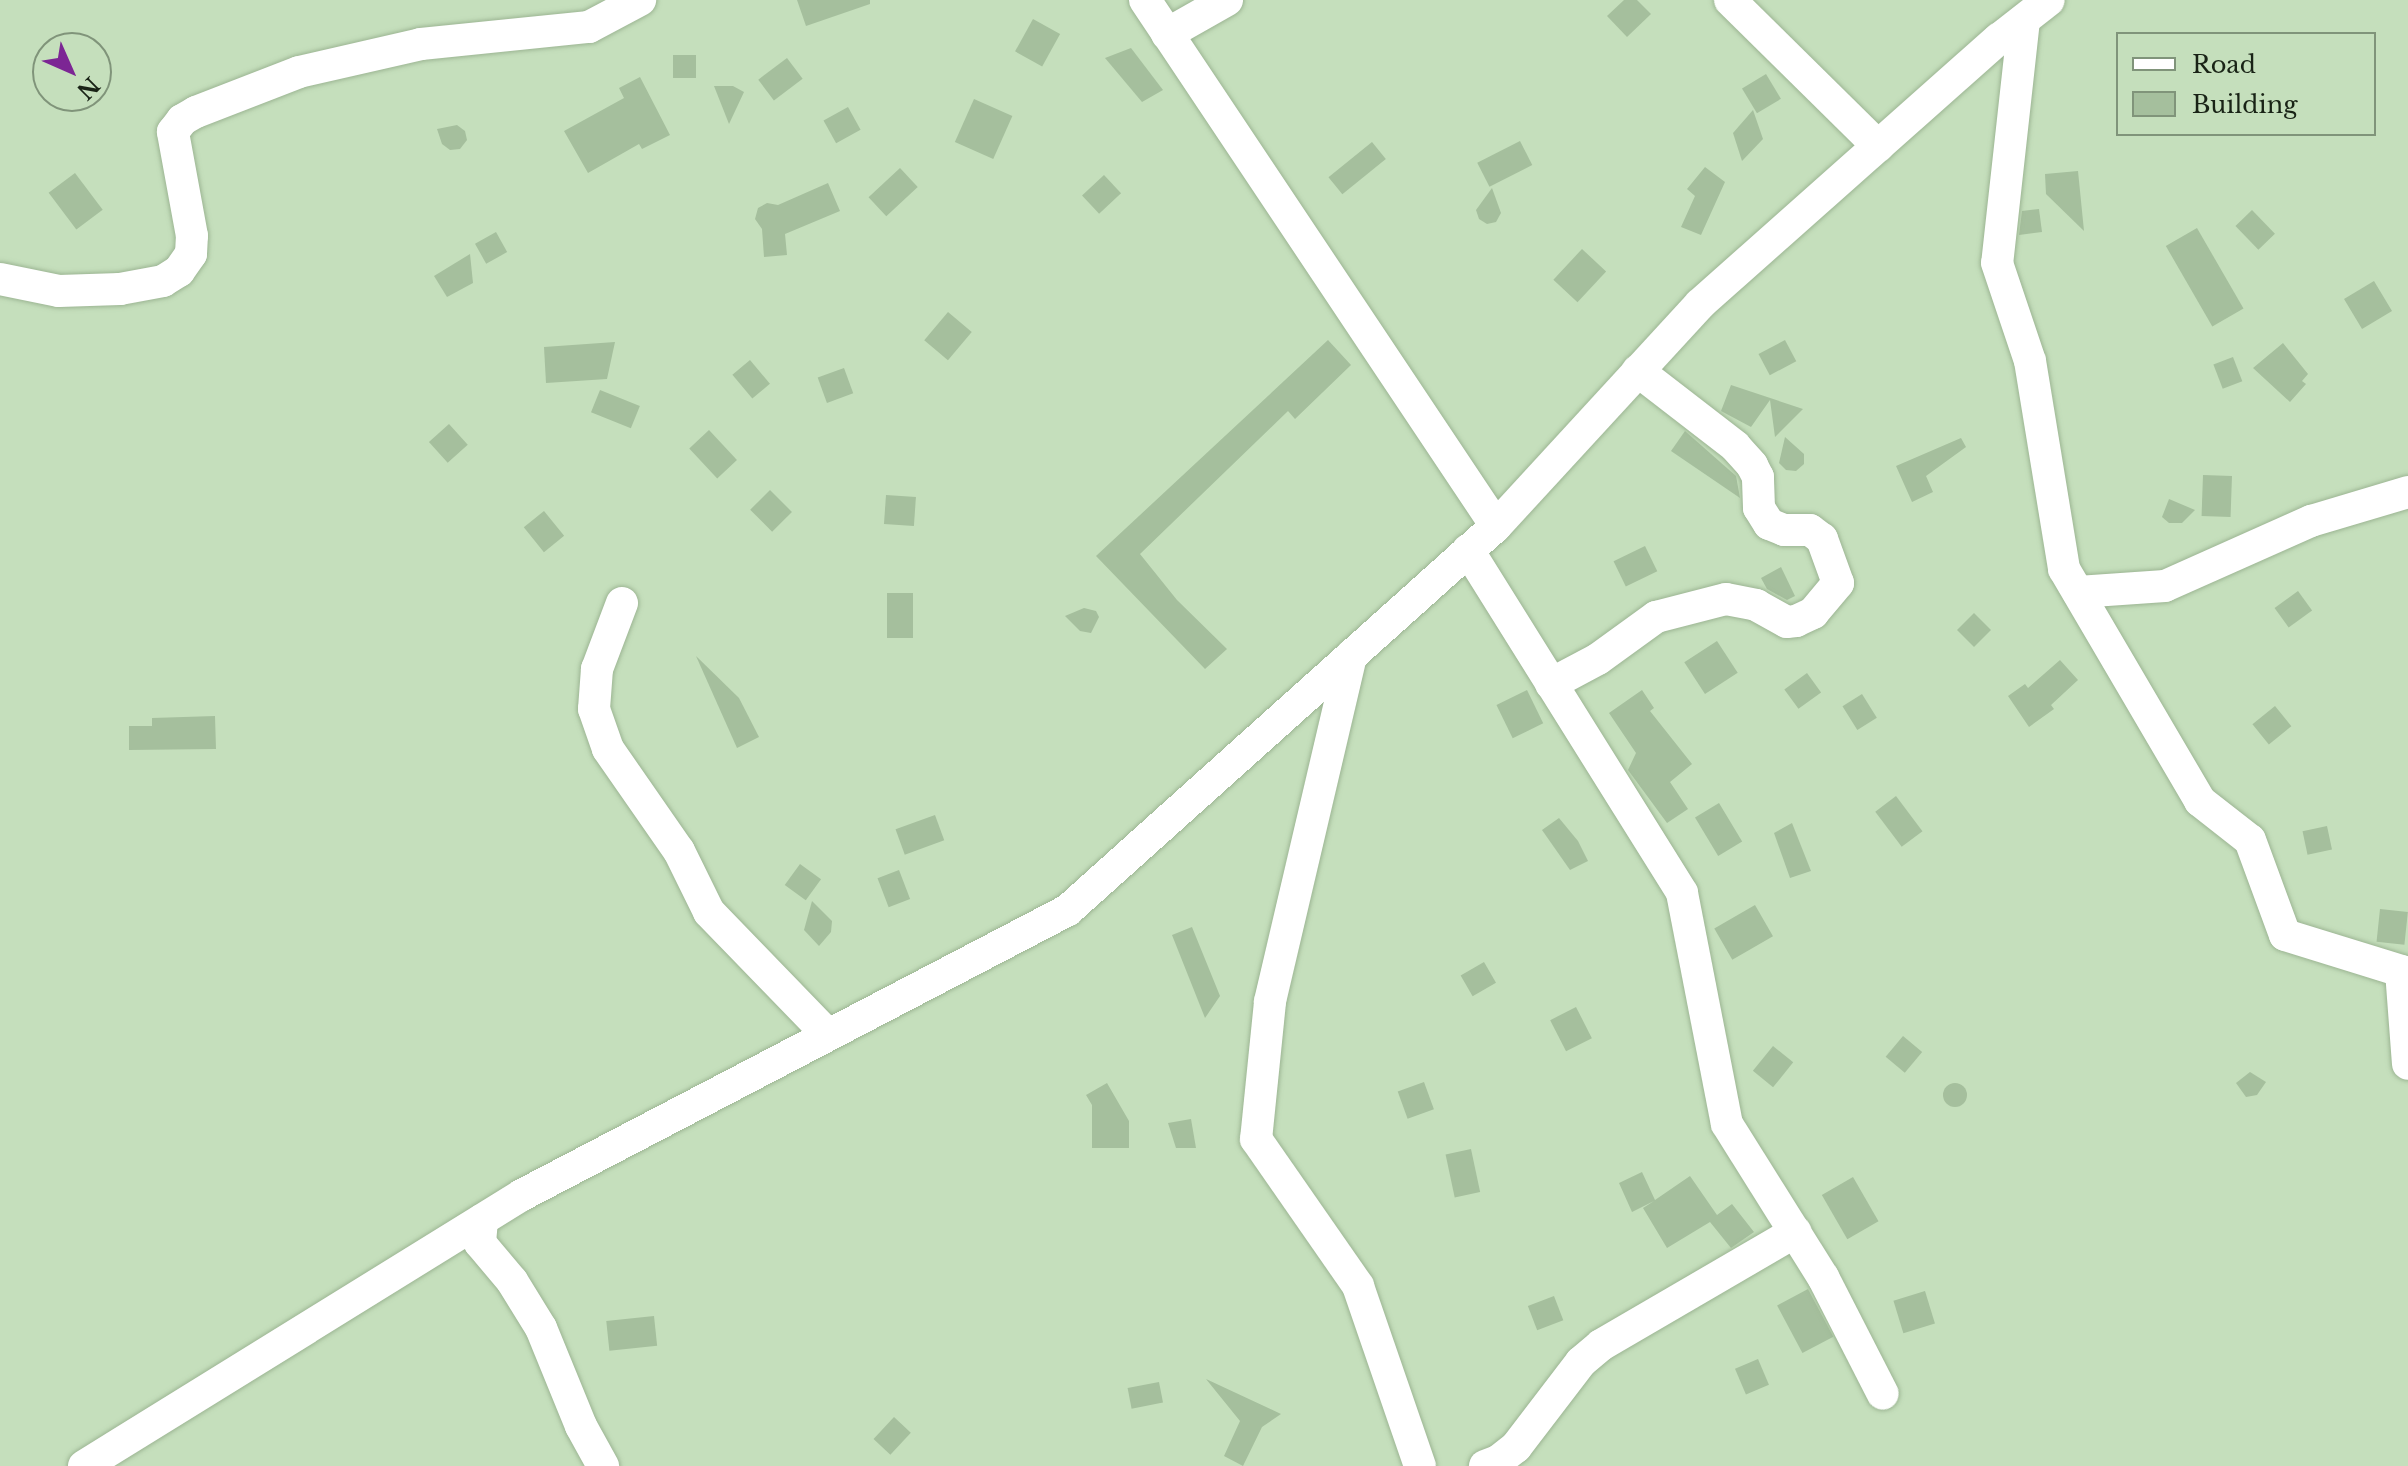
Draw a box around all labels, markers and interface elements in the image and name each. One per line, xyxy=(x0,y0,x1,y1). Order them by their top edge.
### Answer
north arrow xyxy=(32,32,112,112)
legend xyxy=(2116,32,2376,136)
text: Road xyxy=(2192,50,2256,79)
text: N xyxy=(71,71,105,105)
text: Building xyxy=(2192,90,2298,119)

